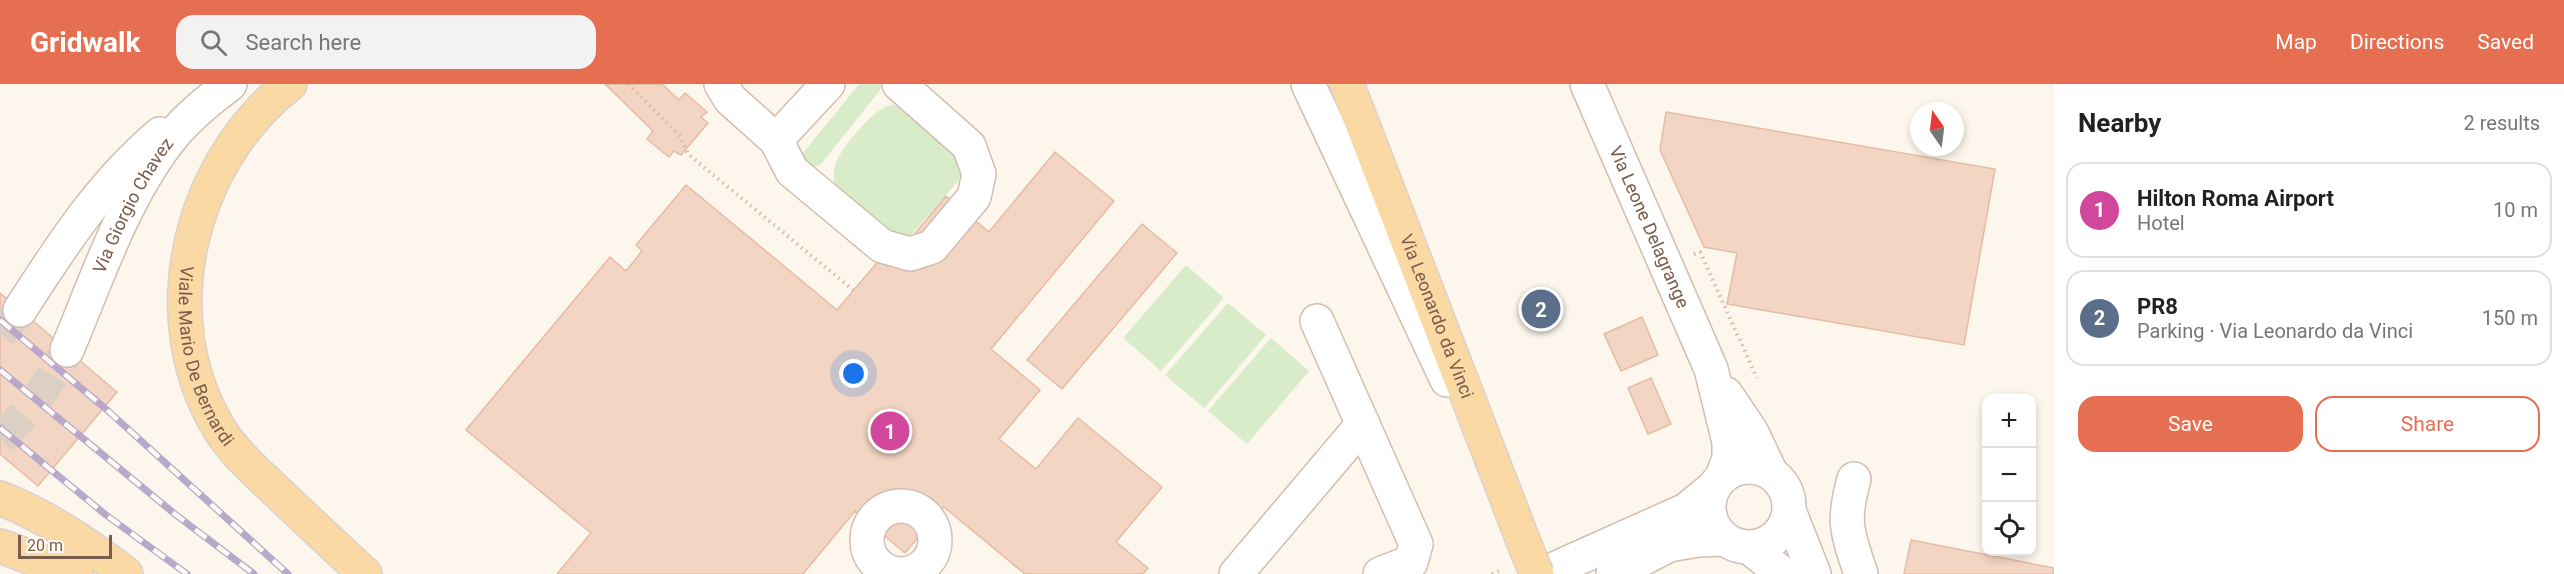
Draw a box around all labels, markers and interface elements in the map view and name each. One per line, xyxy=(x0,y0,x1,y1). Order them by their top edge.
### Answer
search box xyxy=(176,15,596,69)
text: Gridwalk xyxy=(30,26,140,59)
icon: search xyxy=(197,26,230,59)
text: Search here xyxy=(245,30,361,55)
text: Map xyxy=(2275,30,2317,54)
text: Directions xyxy=(2350,30,2444,54)
text: Saved xyxy=(2477,30,2534,54)
north arrow xyxy=(1910,102,1964,156)
text: Nearby xyxy=(2078,108,2161,138)
text: 2 results xyxy=(2464,111,2540,135)
street label: Via Giorgio Chavez xyxy=(88,133,177,276)
street label: Via Leone Delagrange xyxy=(1605,143,1694,311)
text: Hilton Roma Airport xyxy=(2137,186,2334,211)
text: 1 xyxy=(2094,198,2105,222)
text: 10 m xyxy=(2493,198,2538,222)
text: Hotel xyxy=(2137,211,2185,235)
street label: Via Leonardo da Vinci xyxy=(1396,231,1478,401)
street label: Viale Mario De Bernardi xyxy=(175,265,239,450)
pin: 2 xyxy=(1522,286,1560,332)
text: PR8 xyxy=(2137,294,2178,319)
text: 2 xyxy=(2094,306,2105,330)
text: 150 m xyxy=(2482,306,2538,330)
text: Parking · Via Leonardo da Vinci xyxy=(2137,319,2413,343)
your location xyxy=(839,359,868,388)
map controls xyxy=(1982,394,2036,556)
button: + xyxy=(1982,394,2036,448)
button: Save xyxy=(2078,396,2303,452)
button: Share xyxy=(2315,396,2540,452)
pin: 1 xyxy=(870,408,910,454)
button: − xyxy=(1982,448,2036,502)
button: locate xyxy=(1982,502,2036,556)
scale bar xyxy=(18,532,112,560)
text: 20 m xyxy=(27,536,63,555)

